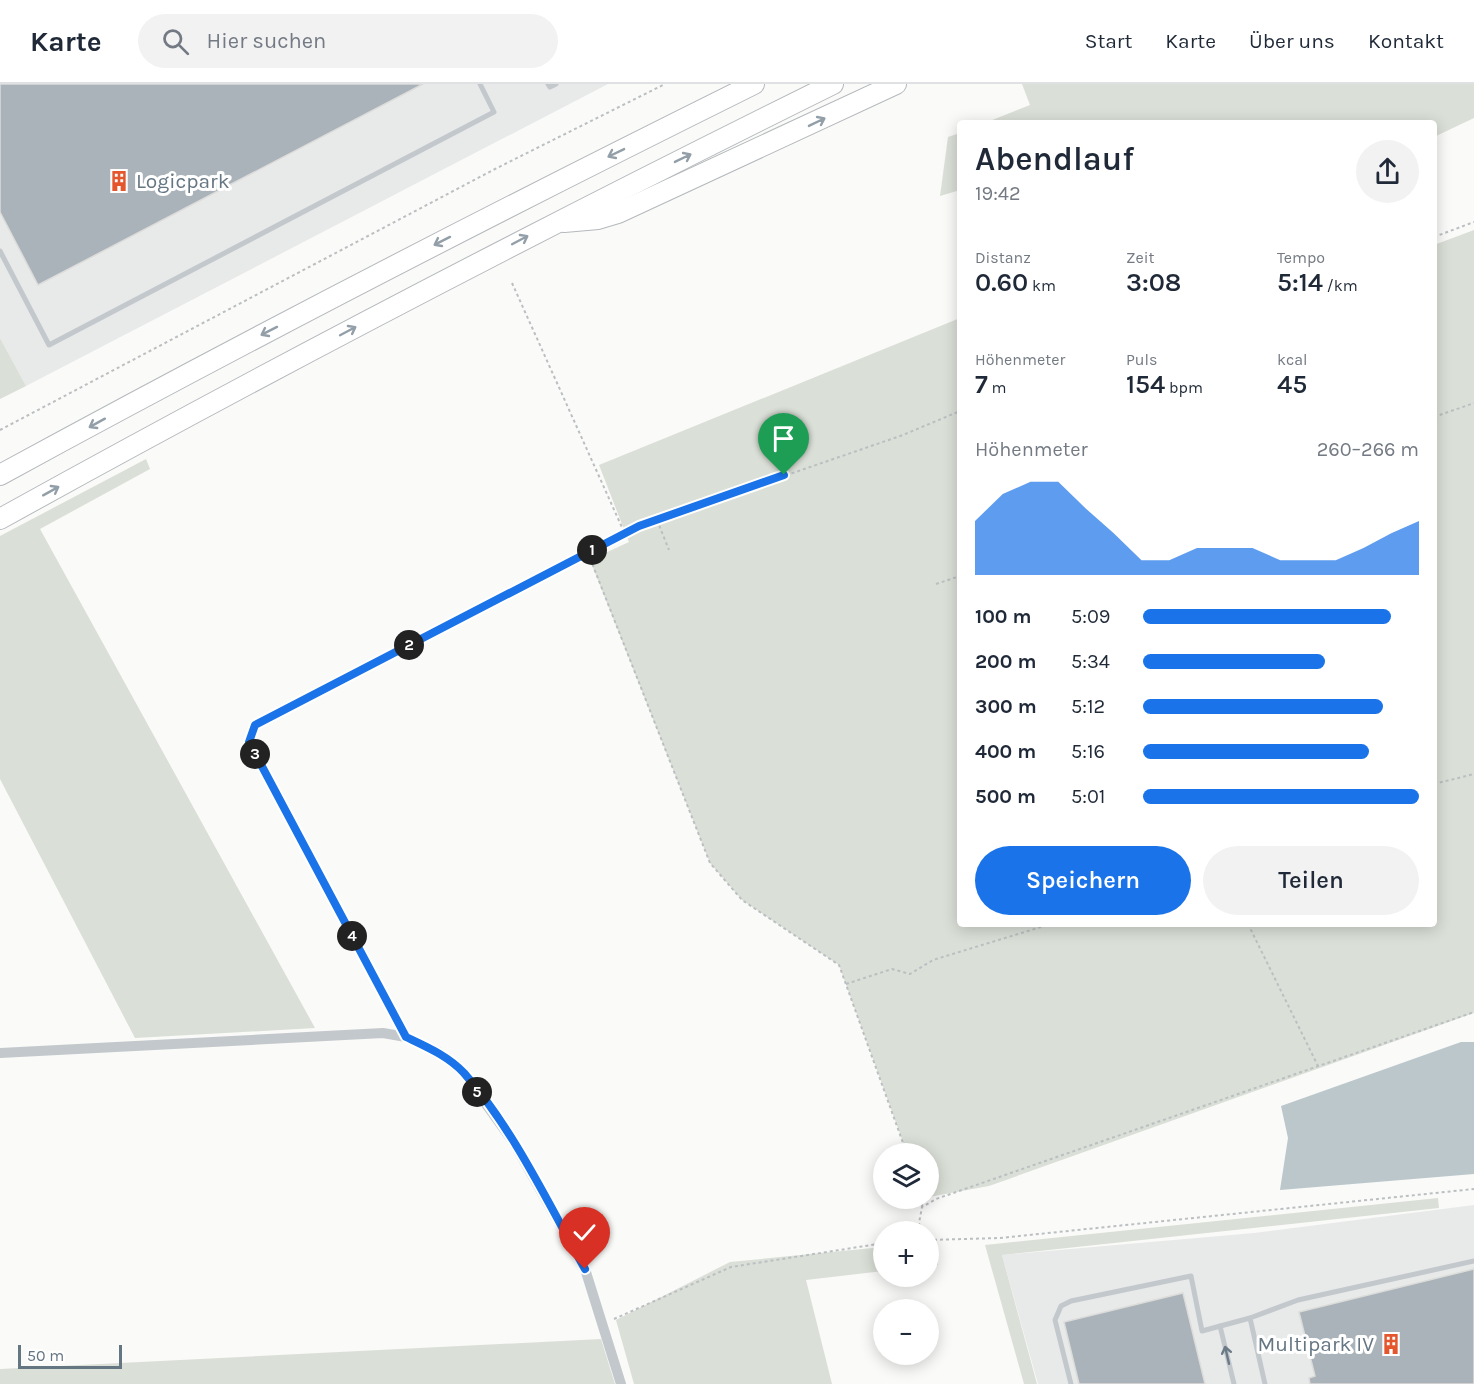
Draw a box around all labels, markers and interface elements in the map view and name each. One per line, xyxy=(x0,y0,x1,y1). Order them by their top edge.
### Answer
search box xyxy=(138,14,558,68)
text: Karte xyxy=(30,25,102,58)
icon: search xyxy=(159,25,192,58)
text: Hier suchen xyxy=(207,28,326,54)
text: Start xyxy=(1085,29,1132,53)
text: Karte xyxy=(1165,29,1216,53)
text: Über uns xyxy=(1249,29,1335,53)
text: Kontakt xyxy=(1368,29,1444,53)
one-way arrow xyxy=(808,116,826,127)
text: Abendlauf xyxy=(975,140,1134,178)
button: share xyxy=(1356,140,1419,203)
one-way arrow xyxy=(607,147,625,159)
one-way arrow xyxy=(674,152,692,164)
building icon: Logicpark xyxy=(107,169,131,193)
place label: Logicpark xyxy=(136,169,230,193)
text: 19:42 xyxy=(975,182,1021,205)
one-way arrow xyxy=(511,234,529,246)
one-way arrow xyxy=(433,236,451,247)
text: Distanz xyxy=(975,248,1031,267)
text: Zeit xyxy=(1126,248,1154,267)
text: Tempo xyxy=(1277,248,1325,267)
text: 0.60 xyxy=(975,267,1028,298)
text: 3:08 xyxy=(1126,267,1181,298)
text: 5:14 xyxy=(1277,267,1323,298)
text: km xyxy=(1028,276,1056,295)
text: /km xyxy=(1323,276,1358,295)
one-way arrow xyxy=(338,325,356,336)
one-way arrow xyxy=(260,326,278,337)
text: Höhenmeter xyxy=(975,350,1065,369)
text: Puls xyxy=(1126,350,1157,369)
text: kcal xyxy=(1277,350,1308,369)
text: 7 xyxy=(975,369,988,400)
text: 154 xyxy=(1126,369,1165,400)
text: 45 xyxy=(1277,369,1307,400)
text: m xyxy=(988,378,1007,397)
text: bpm xyxy=(1165,378,1203,397)
pin xyxy=(758,413,809,475)
one-way arrow xyxy=(88,418,106,429)
icon: arrive xyxy=(767,422,800,455)
text: Höhenmeter xyxy=(975,438,1088,461)
text: 260–266 m xyxy=(1317,438,1419,461)
one-way arrow xyxy=(42,485,59,497)
pin: 1 xyxy=(577,535,607,565)
text: 1 xyxy=(589,540,595,559)
text: 100 m xyxy=(975,605,1031,628)
text: 5:09 xyxy=(1071,605,1110,628)
pin: 2 xyxy=(394,630,424,660)
text: 2 xyxy=(404,635,414,654)
text: 200 m xyxy=(975,650,1036,673)
text: 5:34 xyxy=(1071,650,1110,673)
text: 300 m xyxy=(975,695,1037,718)
text: 5:12 xyxy=(1071,695,1105,718)
pin: 3 xyxy=(240,739,270,769)
text: 400 m xyxy=(975,740,1036,763)
text: 5:16 xyxy=(1071,740,1105,763)
text: 3 xyxy=(250,744,260,763)
text: 500 m xyxy=(975,785,1036,808)
text: 5:01 xyxy=(1071,785,1105,808)
button: Speichern xyxy=(975,846,1191,915)
button: Teilen xyxy=(1203,846,1419,915)
pin: 4 xyxy=(337,921,367,951)
text: 4 xyxy=(347,926,357,945)
pin: 5 xyxy=(462,1077,492,1107)
text: 5 xyxy=(472,1082,482,1101)
map controls xyxy=(873,1143,939,1365)
button: layers xyxy=(873,1143,939,1209)
pin xyxy=(559,1207,610,1269)
icon: check xyxy=(568,1216,601,1249)
button: + xyxy=(873,1221,939,1287)
button: − xyxy=(873,1299,939,1365)
place label: Multipark IV xyxy=(1258,1332,1374,1356)
building icon: Multipark IV xyxy=(1379,1332,1403,1356)
scale bar xyxy=(18,1342,122,1370)
text: 50 m xyxy=(27,1346,64,1365)
one-way arrow xyxy=(1220,1346,1232,1365)

